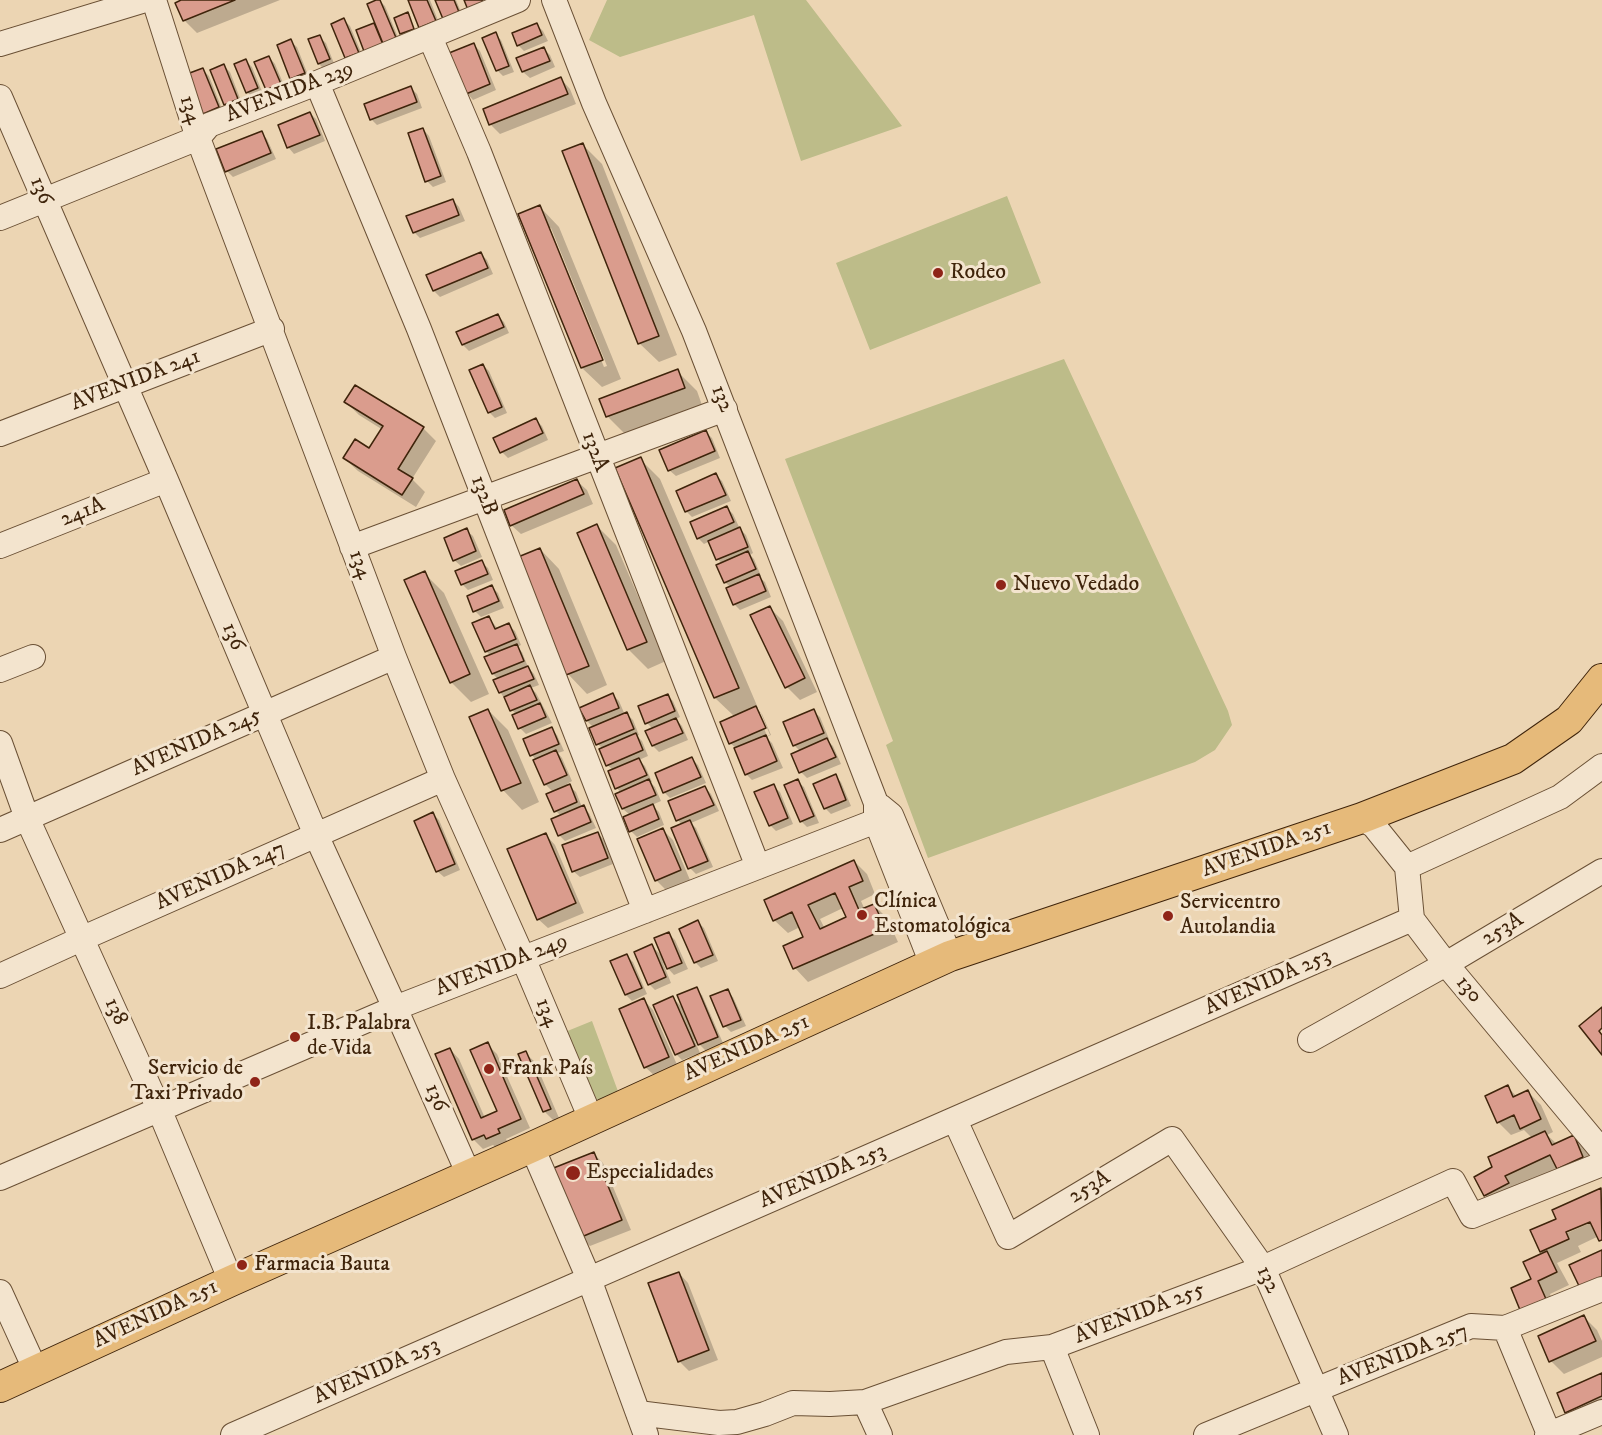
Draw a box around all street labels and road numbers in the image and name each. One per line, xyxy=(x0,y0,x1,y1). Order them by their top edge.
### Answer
street label: AVENIDA 239 xyxy=(222,57,358,129)
street label: 134 xyxy=(172,92,206,128)
street label: 136 xyxy=(22,173,58,209)
street label: AVENIDA 241 xyxy=(68,344,204,418)
street label: 132 xyxy=(704,381,738,417)
street label: 132A xyxy=(574,428,614,476)
street label: 132B xyxy=(463,472,503,520)
street label: 241A xyxy=(57,492,109,534)
street label: 134 xyxy=(341,547,377,583)
street label: 136 xyxy=(214,619,250,655)
street label: AVENIDA 245 xyxy=(128,703,266,783)
street label: AVENIDA 251 xyxy=(1199,816,1335,884)
street label: AVENIDA 247 xyxy=(152,837,290,917)
street label: 253A xyxy=(1477,907,1529,953)
street label: AVENIDA 249 xyxy=(432,929,572,1003)
street label: AVENIDA 253 xyxy=(1201,944,1335,1022)
street label: 130 xyxy=(1449,971,1487,1009)
street label: 138 xyxy=(97,994,133,1030)
street label: 134 xyxy=(528,995,564,1031)
street label: AVENIDA 251 xyxy=(680,1010,814,1088)
street label: 136 xyxy=(417,1080,453,1116)
street label: AVENIDA 253 xyxy=(756,1139,890,1215)
street label: 253A xyxy=(1064,1165,1116,1211)
street label: 132 xyxy=(1249,1262,1285,1298)
street label: AVENIDA 251 xyxy=(89,1275,223,1355)
street label: AVENIDA 255 xyxy=(1071,1277,1209,1351)
street label: AVENIDA 257 xyxy=(1334,1319,1472,1393)
street label: AVENIDA 253 xyxy=(310,1333,444,1411)

